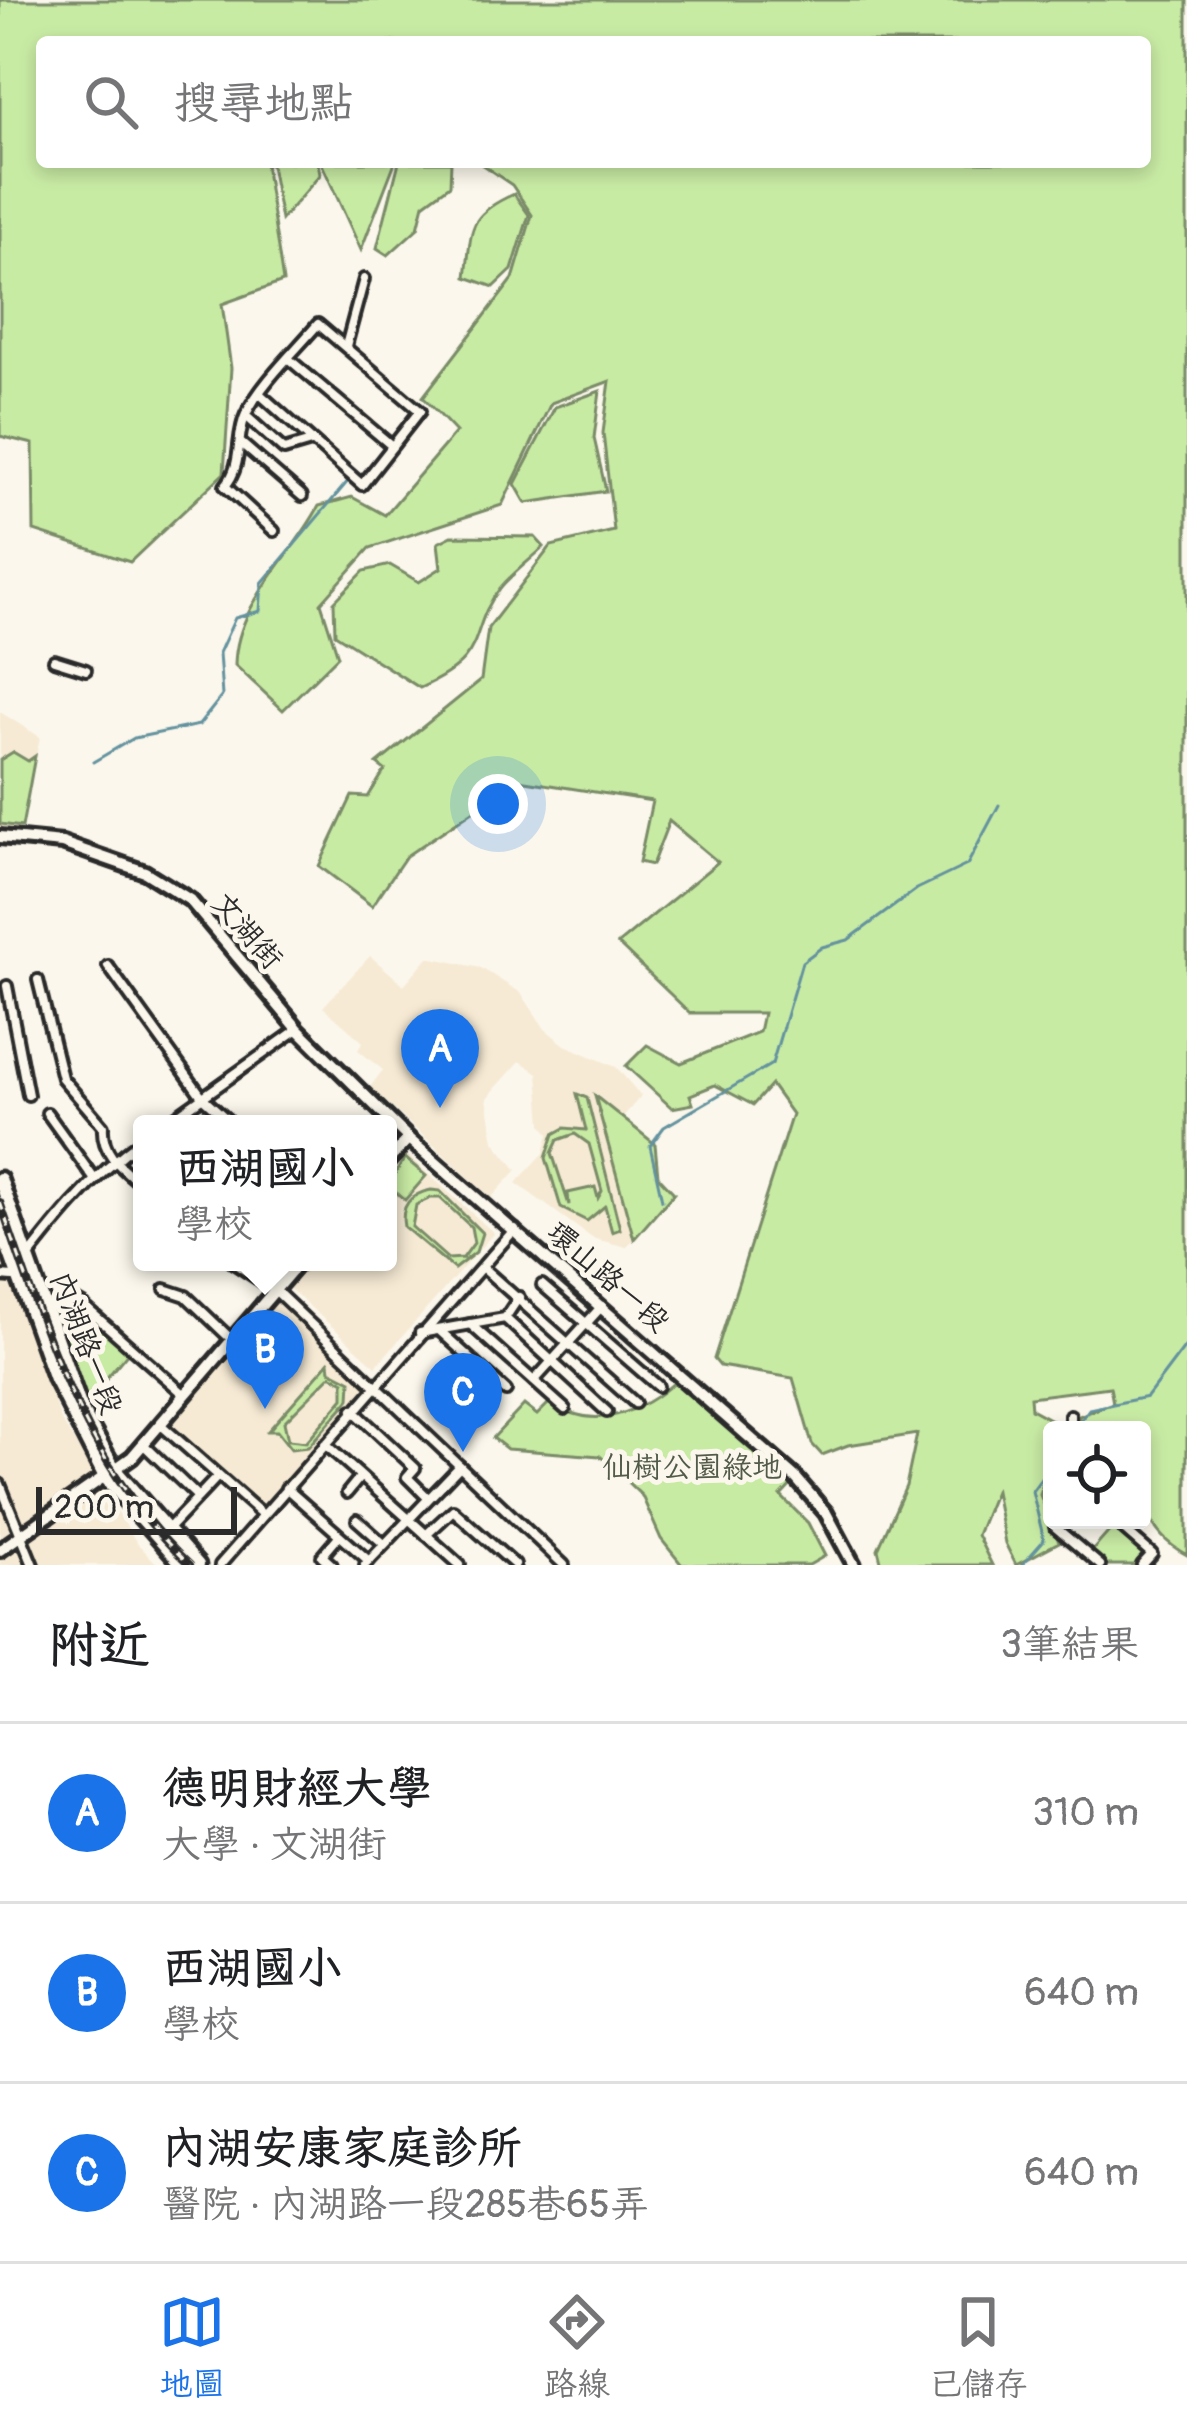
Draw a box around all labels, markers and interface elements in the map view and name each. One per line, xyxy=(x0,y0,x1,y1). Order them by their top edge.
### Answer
search box xyxy=(36,36,1151,168)
icon: search xyxy=(78,69,144,135)
text: 搜尋地點 xyxy=(174,76,354,132)
your location xyxy=(468,774,528,834)
street label: 文湖街 xyxy=(204,885,290,977)
pin: A xyxy=(401,1009,479,1108)
popup xyxy=(133,1115,397,1271)
text: 西湖國小 xyxy=(175,1141,355,1197)
text: 學校 xyxy=(175,1200,253,1249)
street label: 環山路一段 xyxy=(539,1214,677,1340)
street label: 內湖路一段 xyxy=(42,1266,130,1420)
pin: B xyxy=(226,1310,304,1409)
pin: C xyxy=(424,1353,502,1452)
map controls xyxy=(1043,1421,1151,1529)
button: locate xyxy=(1043,1421,1151,1529)
park label: 仙樹公園綠地 xyxy=(602,1449,782,1486)
scale bar xyxy=(36,1481,237,1534)
text: 200 m xyxy=(54,1487,154,1528)
text: 附近 xyxy=(48,1614,150,1678)
text: 3筆結果 xyxy=(1000,1620,1139,1669)
text: 德明財經大學 xyxy=(162,1761,432,1817)
text: A xyxy=(74,1788,100,1837)
text: 310 m xyxy=(1032,1788,1139,1837)
text: 大學 · 文湖街 xyxy=(162,1820,387,1869)
text: 西湖國小 xyxy=(162,1941,342,1997)
text: B xyxy=(76,1968,98,2017)
text: 640 m xyxy=(1024,1968,1139,2017)
text: 學校 xyxy=(162,2000,240,2049)
text: 內湖安康家庭診所 xyxy=(162,2121,522,2177)
text: C xyxy=(75,2148,99,2197)
text: 640 m xyxy=(1024,2148,1139,2197)
text: 醫院 · 內湖路一段285巷65弄 xyxy=(162,2180,649,2229)
tab: 地圖 xyxy=(159,2289,225,2405)
tab: 路線 xyxy=(544,2289,610,2405)
tab: 已儲存 xyxy=(929,2289,1028,2405)

